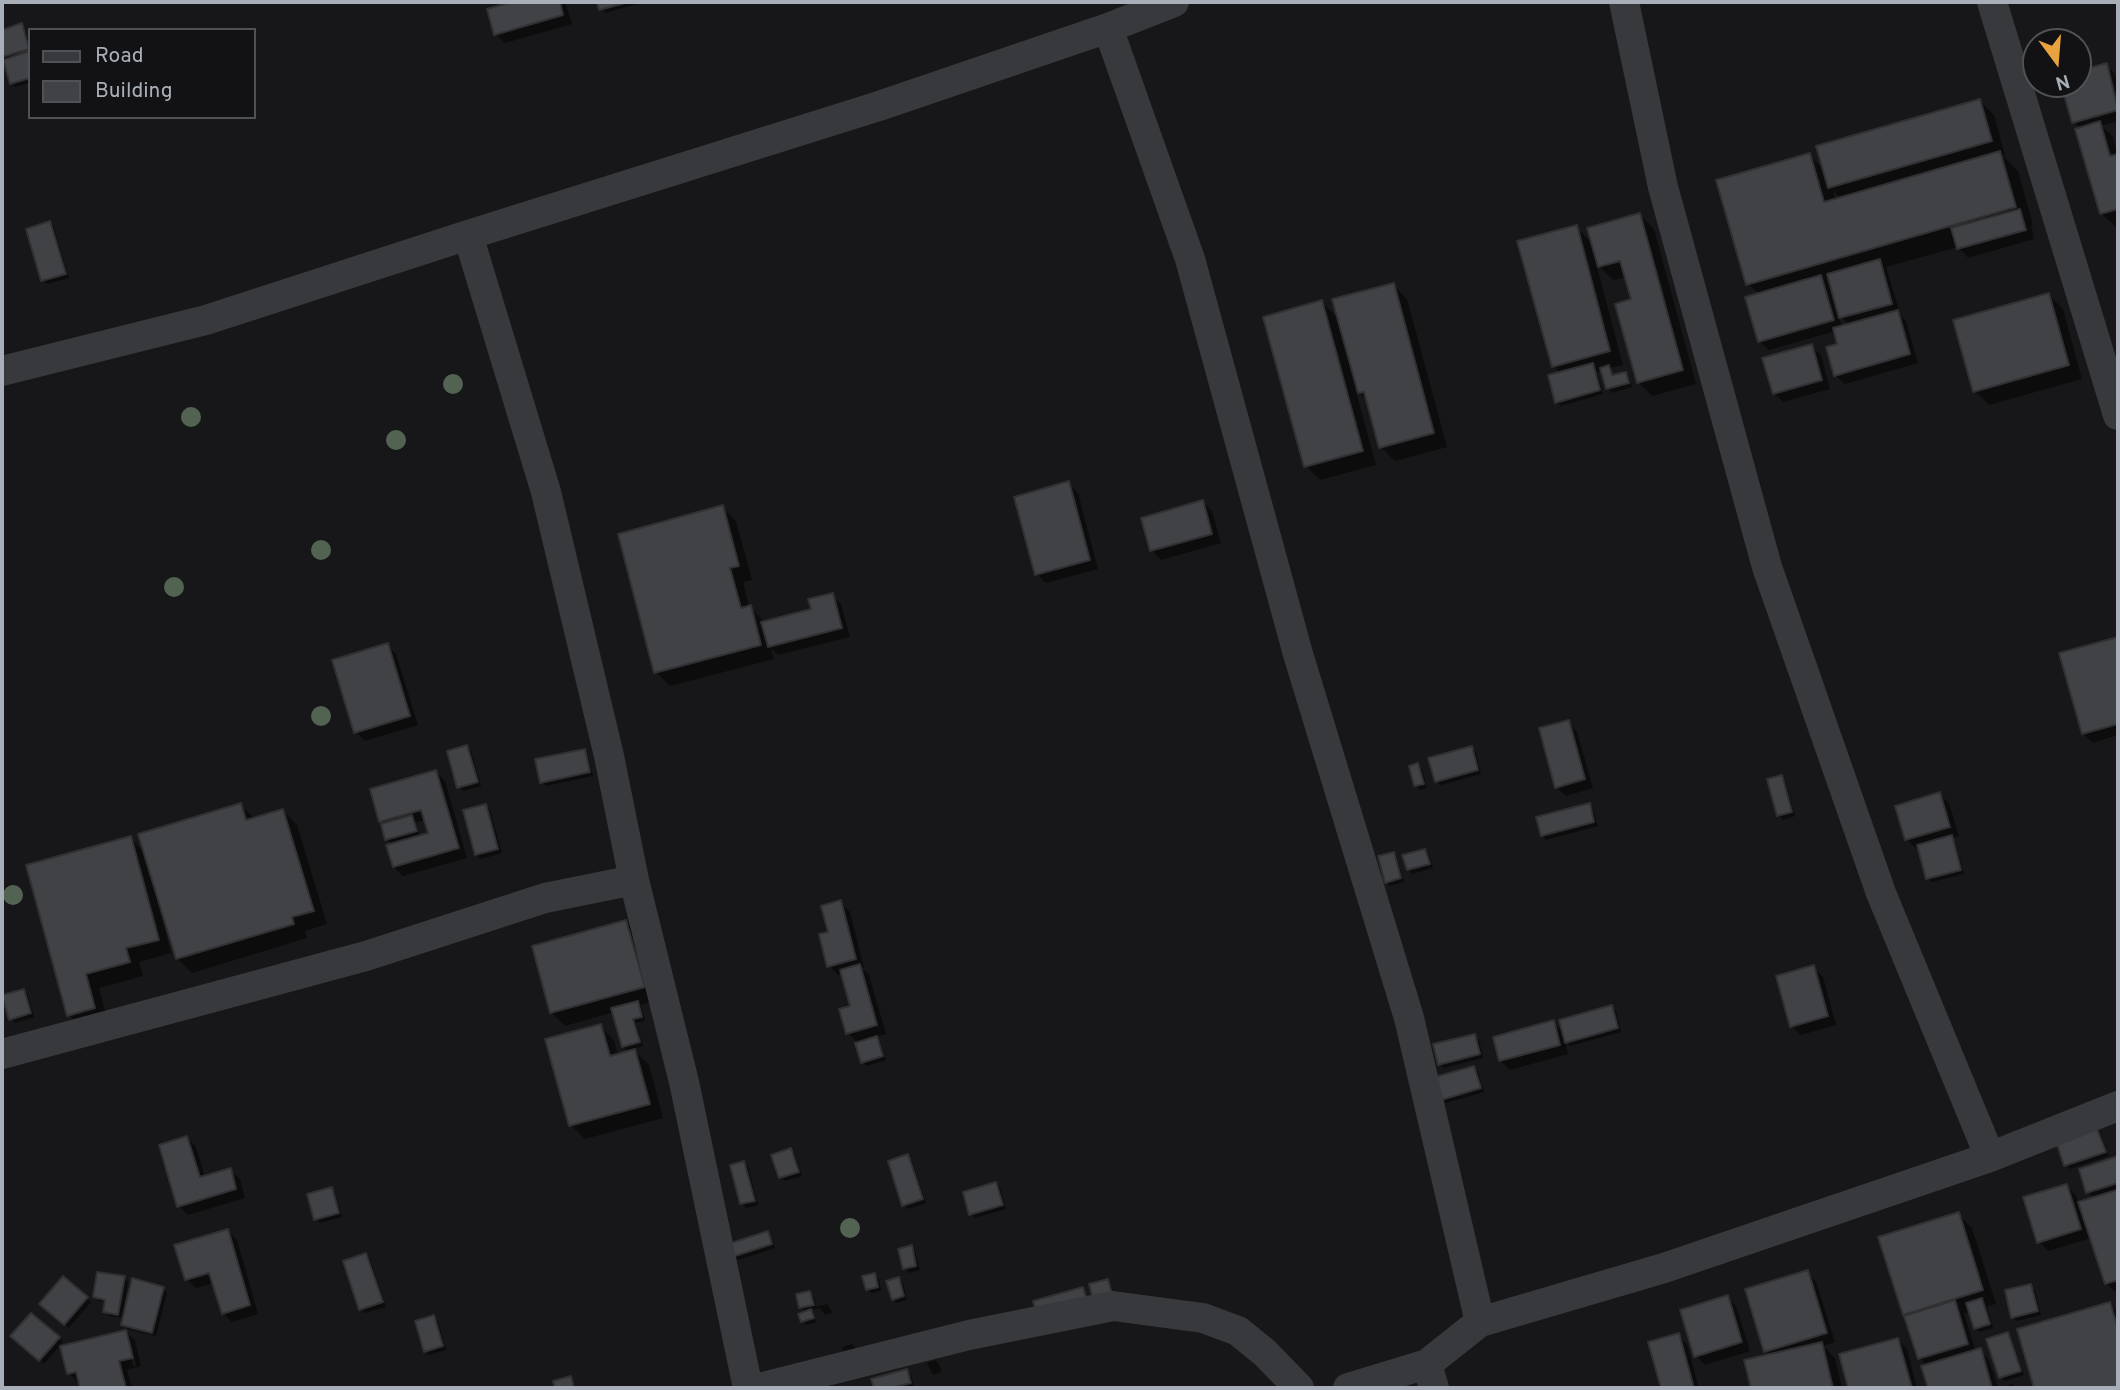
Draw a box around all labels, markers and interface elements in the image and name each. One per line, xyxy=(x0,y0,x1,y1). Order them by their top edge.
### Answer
legend xyxy=(28,28,256,119)
north arrow xyxy=(2022,28,2092,98)
text: Road xyxy=(95,43,144,70)
text: N xyxy=(2052,68,2072,95)
text: Building xyxy=(95,78,173,105)

